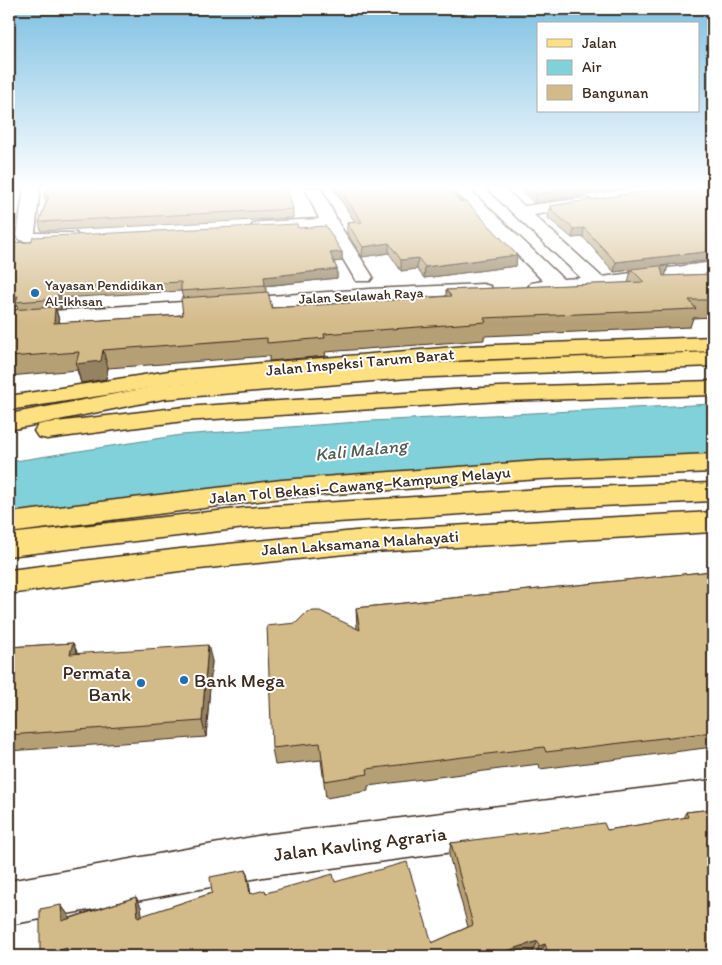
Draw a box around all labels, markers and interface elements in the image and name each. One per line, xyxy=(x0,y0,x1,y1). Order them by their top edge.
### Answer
legend xyxy=(537,22,700,112)
text: Jalan xyxy=(582,34,616,52)
text: Air xyxy=(582,58,601,76)
text: Bangunan xyxy=(582,84,649,102)
place label: Yayasan Pendidikan Al-Ikhsan xyxy=(45,277,164,310)
street label: Jalan Seulawah Raya xyxy=(298,284,424,308)
marker: Yayasan Pendidikan Al-Ikhsan xyxy=(29,287,41,299)
street label: Jalan Inspeksi Tarum Barat xyxy=(265,344,455,380)
water label: Kali Malang xyxy=(314,434,411,466)
street label: Jalan Tol Bekasi–Cawang–Kampung Melayu xyxy=(209,462,512,508)
street label: Jalan Laksamana Malahayati xyxy=(261,527,459,559)
place label: Permata Bank xyxy=(62,661,131,706)
place label: Bank Mega xyxy=(194,669,285,692)
marker: Bank Mega xyxy=(178,674,190,686)
marker: Permata Bank xyxy=(135,677,147,689)
street label: Jalan Kavling Agraria xyxy=(272,822,448,866)

